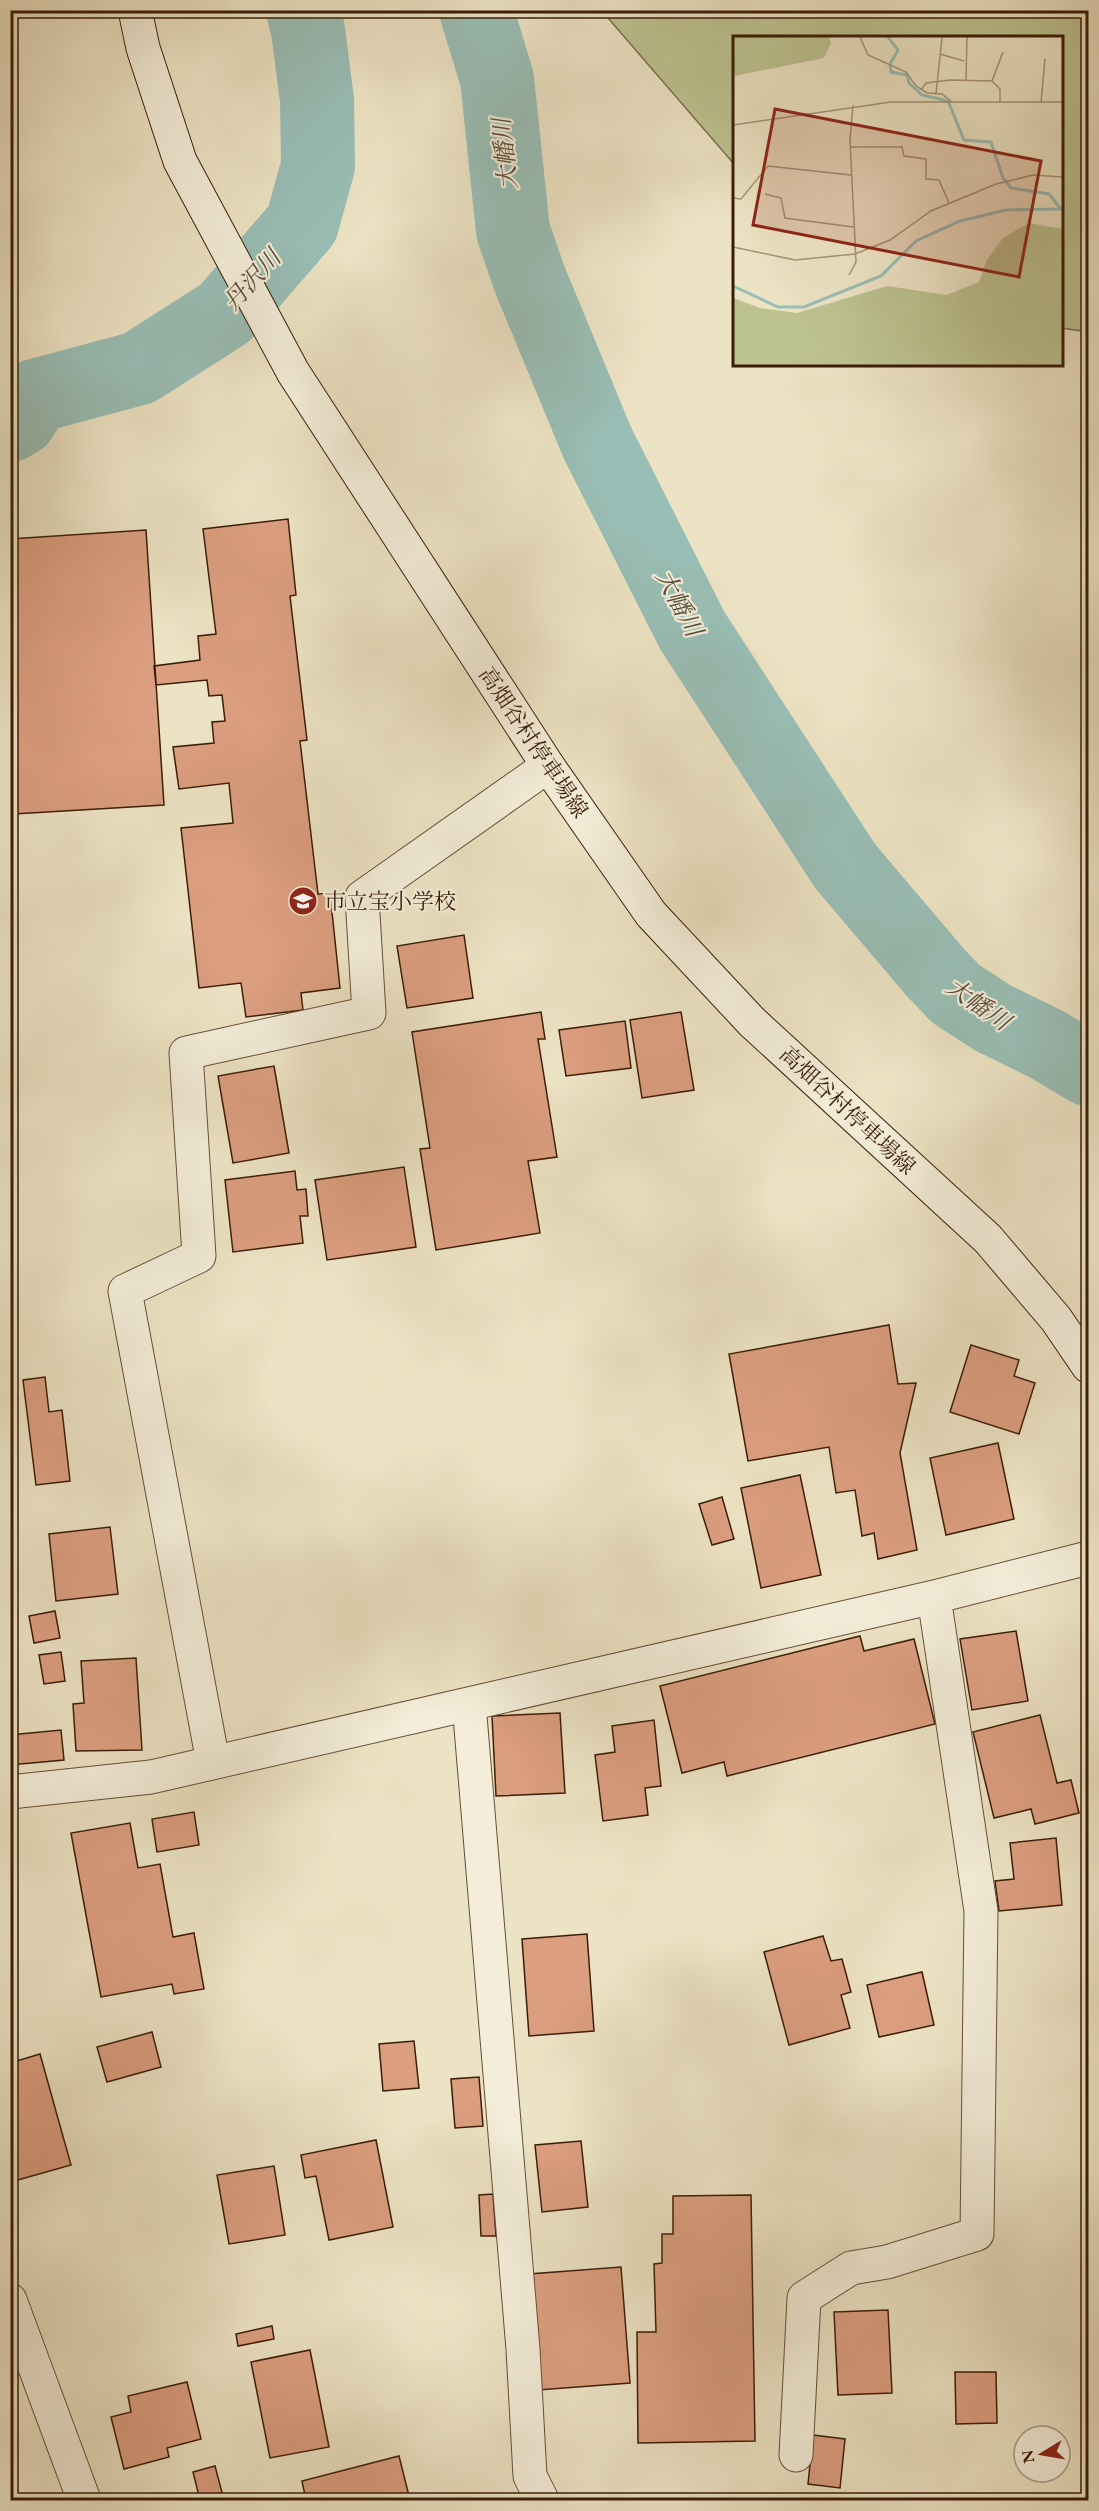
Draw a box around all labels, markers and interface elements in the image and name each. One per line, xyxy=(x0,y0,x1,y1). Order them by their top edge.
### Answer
inset map xyxy=(733,36,1063,366)
water label: 大幡川 xyxy=(485,114,524,191)
water label: 丹沢川 xyxy=(216,240,289,317)
water label: 大幡川 xyxy=(649,564,711,644)
street label: 高畑谷村停車場線 xyxy=(472,661,595,823)
school or university icon: 市立宝小学校 xyxy=(287,885,319,917)
place label: 市立宝小学校 xyxy=(324,887,456,916)
water label: 大幡川 xyxy=(940,970,1019,1039)
street label: 高畑谷村停車場線 xyxy=(773,1040,922,1181)
north arrow xyxy=(1012,2424,1072,2484)
text: N xyxy=(1016,2448,1039,2465)

